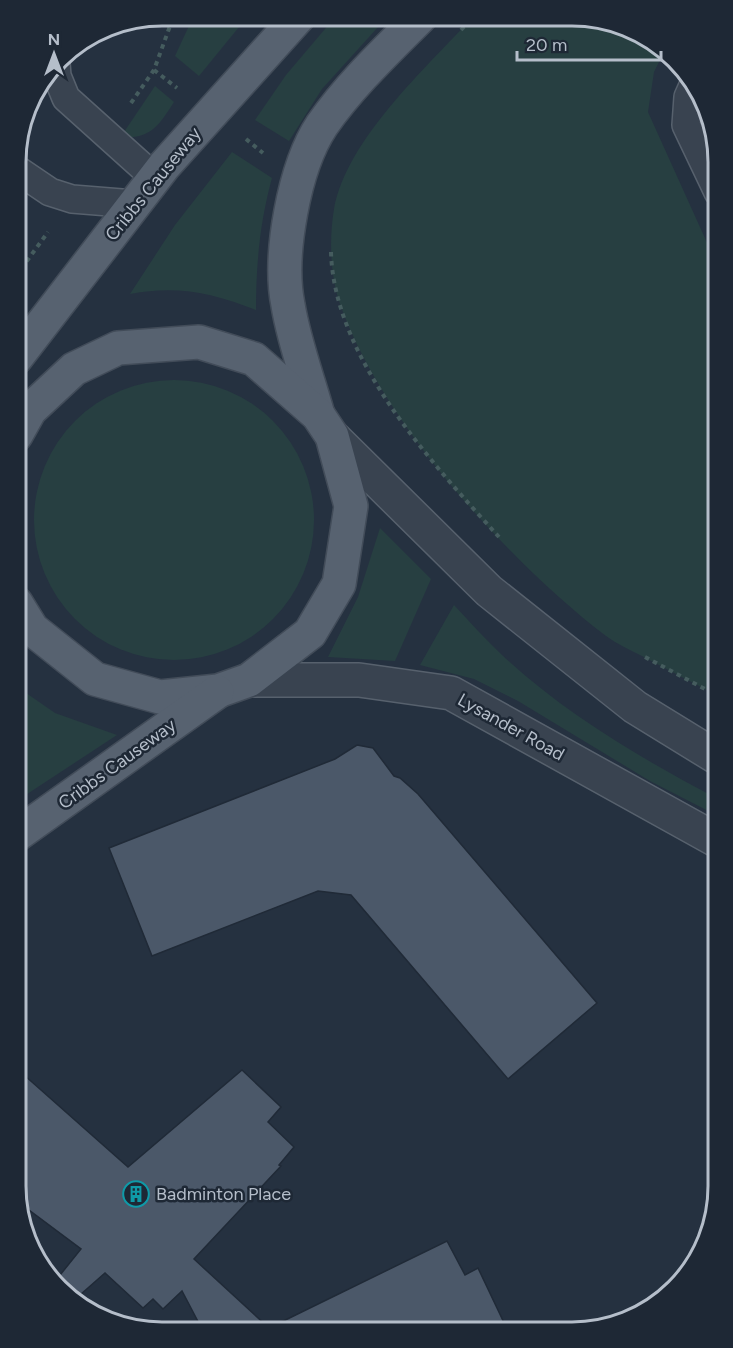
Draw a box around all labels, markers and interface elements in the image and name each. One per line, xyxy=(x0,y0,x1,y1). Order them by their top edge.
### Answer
north arrow xyxy=(24,24,84,84)
scale bar xyxy=(517,24,661,62)
text: N xyxy=(48,30,60,49)
text: 20 m xyxy=(526,34,567,56)
street label: Cribbs Causeway xyxy=(100,122,206,245)
street label: Lysander Road xyxy=(454,689,568,765)
street label: Cribbs Causeway xyxy=(54,714,180,814)
building icon: Badminton Place xyxy=(121,1179,151,1209)
place label: Badminton Place xyxy=(156,1183,291,1205)

